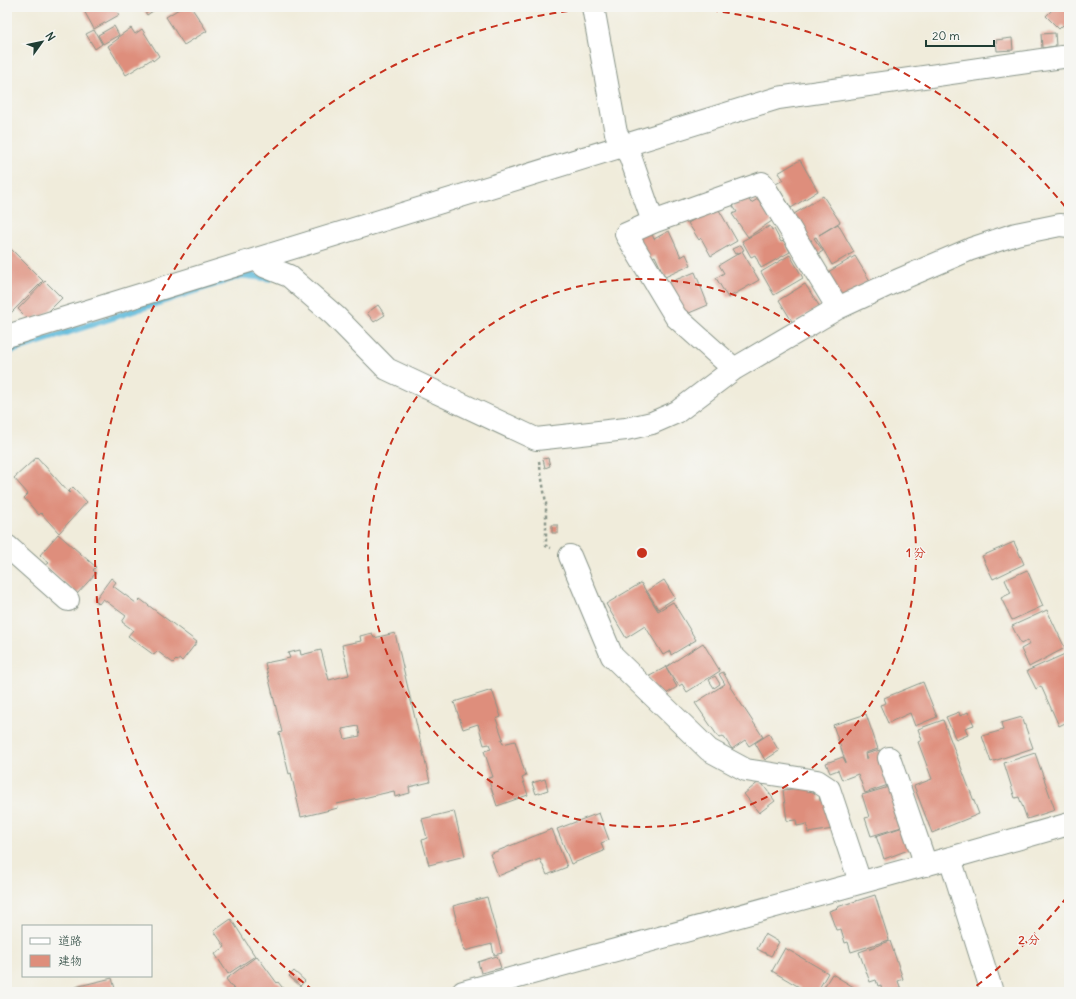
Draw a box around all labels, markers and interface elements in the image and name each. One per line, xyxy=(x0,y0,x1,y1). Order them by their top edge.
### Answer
north arrow xyxy=(22,22,62,62)
scale bar xyxy=(926,22,994,48)
text: 20 m xyxy=(932,28,960,43)
text: N xyxy=(42,30,58,44)
text: 1 分 xyxy=(906,545,926,560)
centre of rings xyxy=(635,546,649,560)
legend xyxy=(22,925,152,977)
text: 2 分 xyxy=(1018,932,1040,947)
text: 道路 xyxy=(58,933,82,948)
text: 建物 xyxy=(58,953,82,968)

